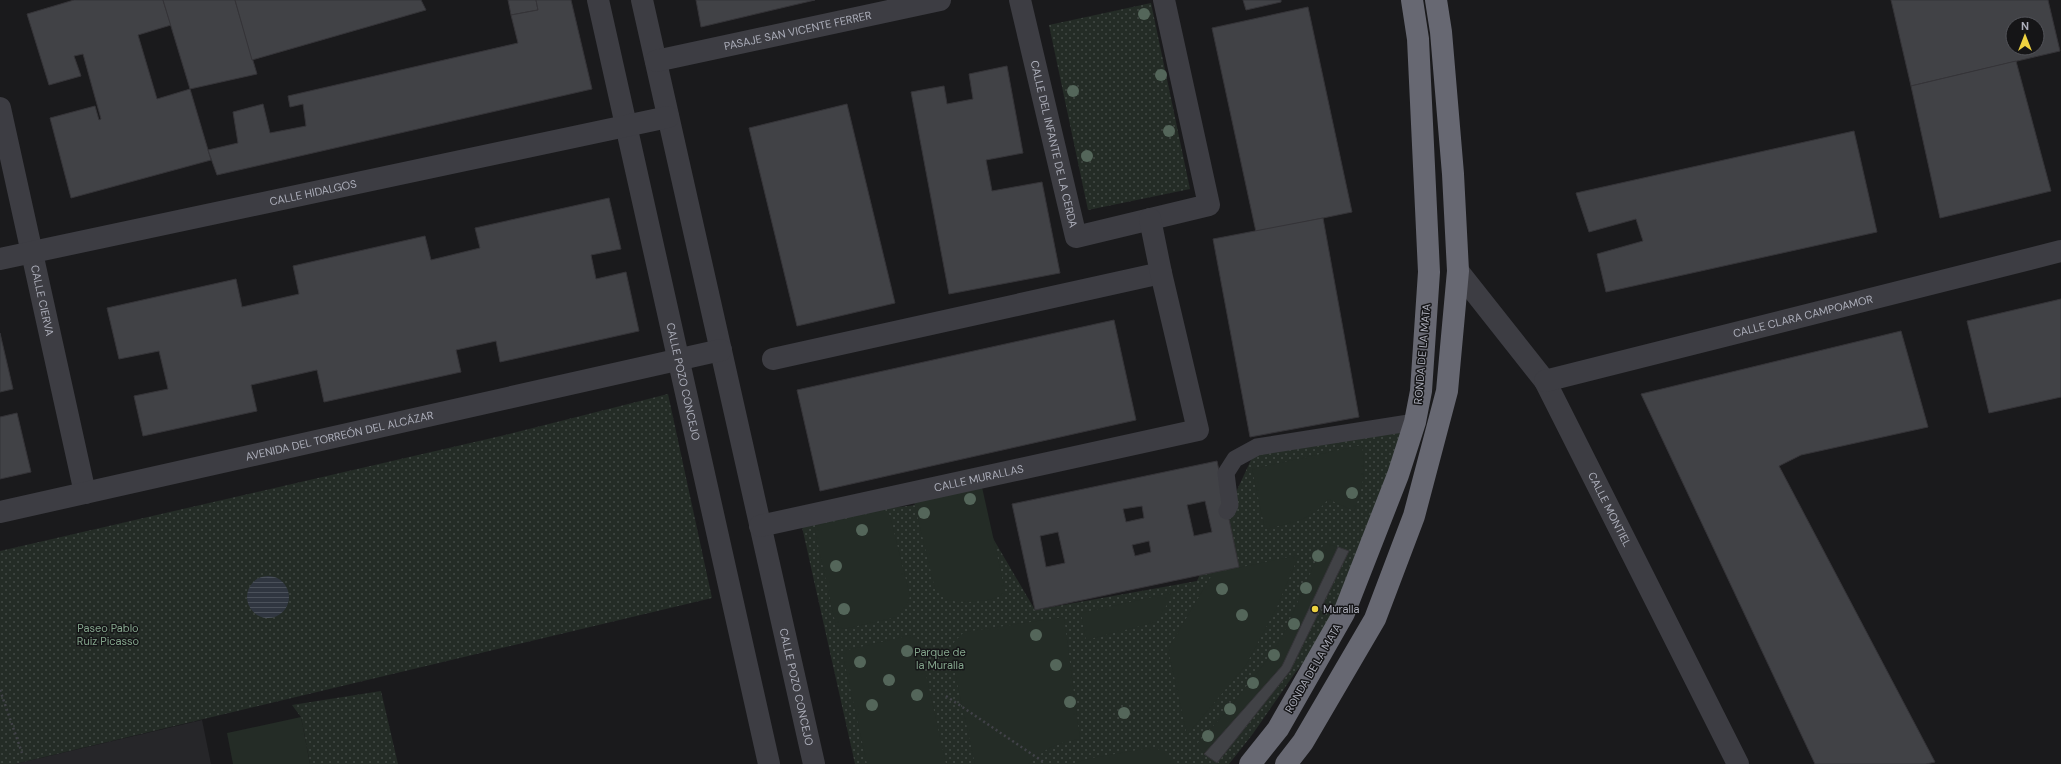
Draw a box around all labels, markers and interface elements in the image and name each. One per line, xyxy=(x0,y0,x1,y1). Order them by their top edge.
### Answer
street label: PASAJE SAN VICENTE FERRER xyxy=(723,8,873,53)
north arrow xyxy=(2005,16,2045,56)
text: N xyxy=(2021,19,2029,33)
street label: CALLE DEL INFANTE DE LA CERDA xyxy=(1027,59,1081,229)
street label: CALLE HIDALGOS xyxy=(268,176,358,209)
street label: CALLE CIERVA xyxy=(28,264,57,337)
street label: CALLE CLARA CAMPOAMOR xyxy=(1731,292,1874,340)
street label: RONDA DE LA MATA xyxy=(1411,303,1433,405)
street label: CALLE POZO CONCEJO xyxy=(663,321,703,442)
street label: AVENIDA DEL TORREÓN DEL ALCÁZAR xyxy=(244,408,435,464)
street label: CALLE MURALLAS xyxy=(933,461,1025,495)
street label: CALLE MONTIEL xyxy=(1585,470,1634,549)
place label: Muralla xyxy=(1323,602,1360,616)
marker: Muralla xyxy=(1310,604,1320,614)
park label: Paseo Pablo Ruiz Picasso xyxy=(77,621,139,648)
street label: RONDA DE LA MATA xyxy=(1282,621,1344,715)
street label: CALLE POZO CONCEJO xyxy=(777,627,817,747)
park label: Parque de la Muralla xyxy=(914,645,966,672)

